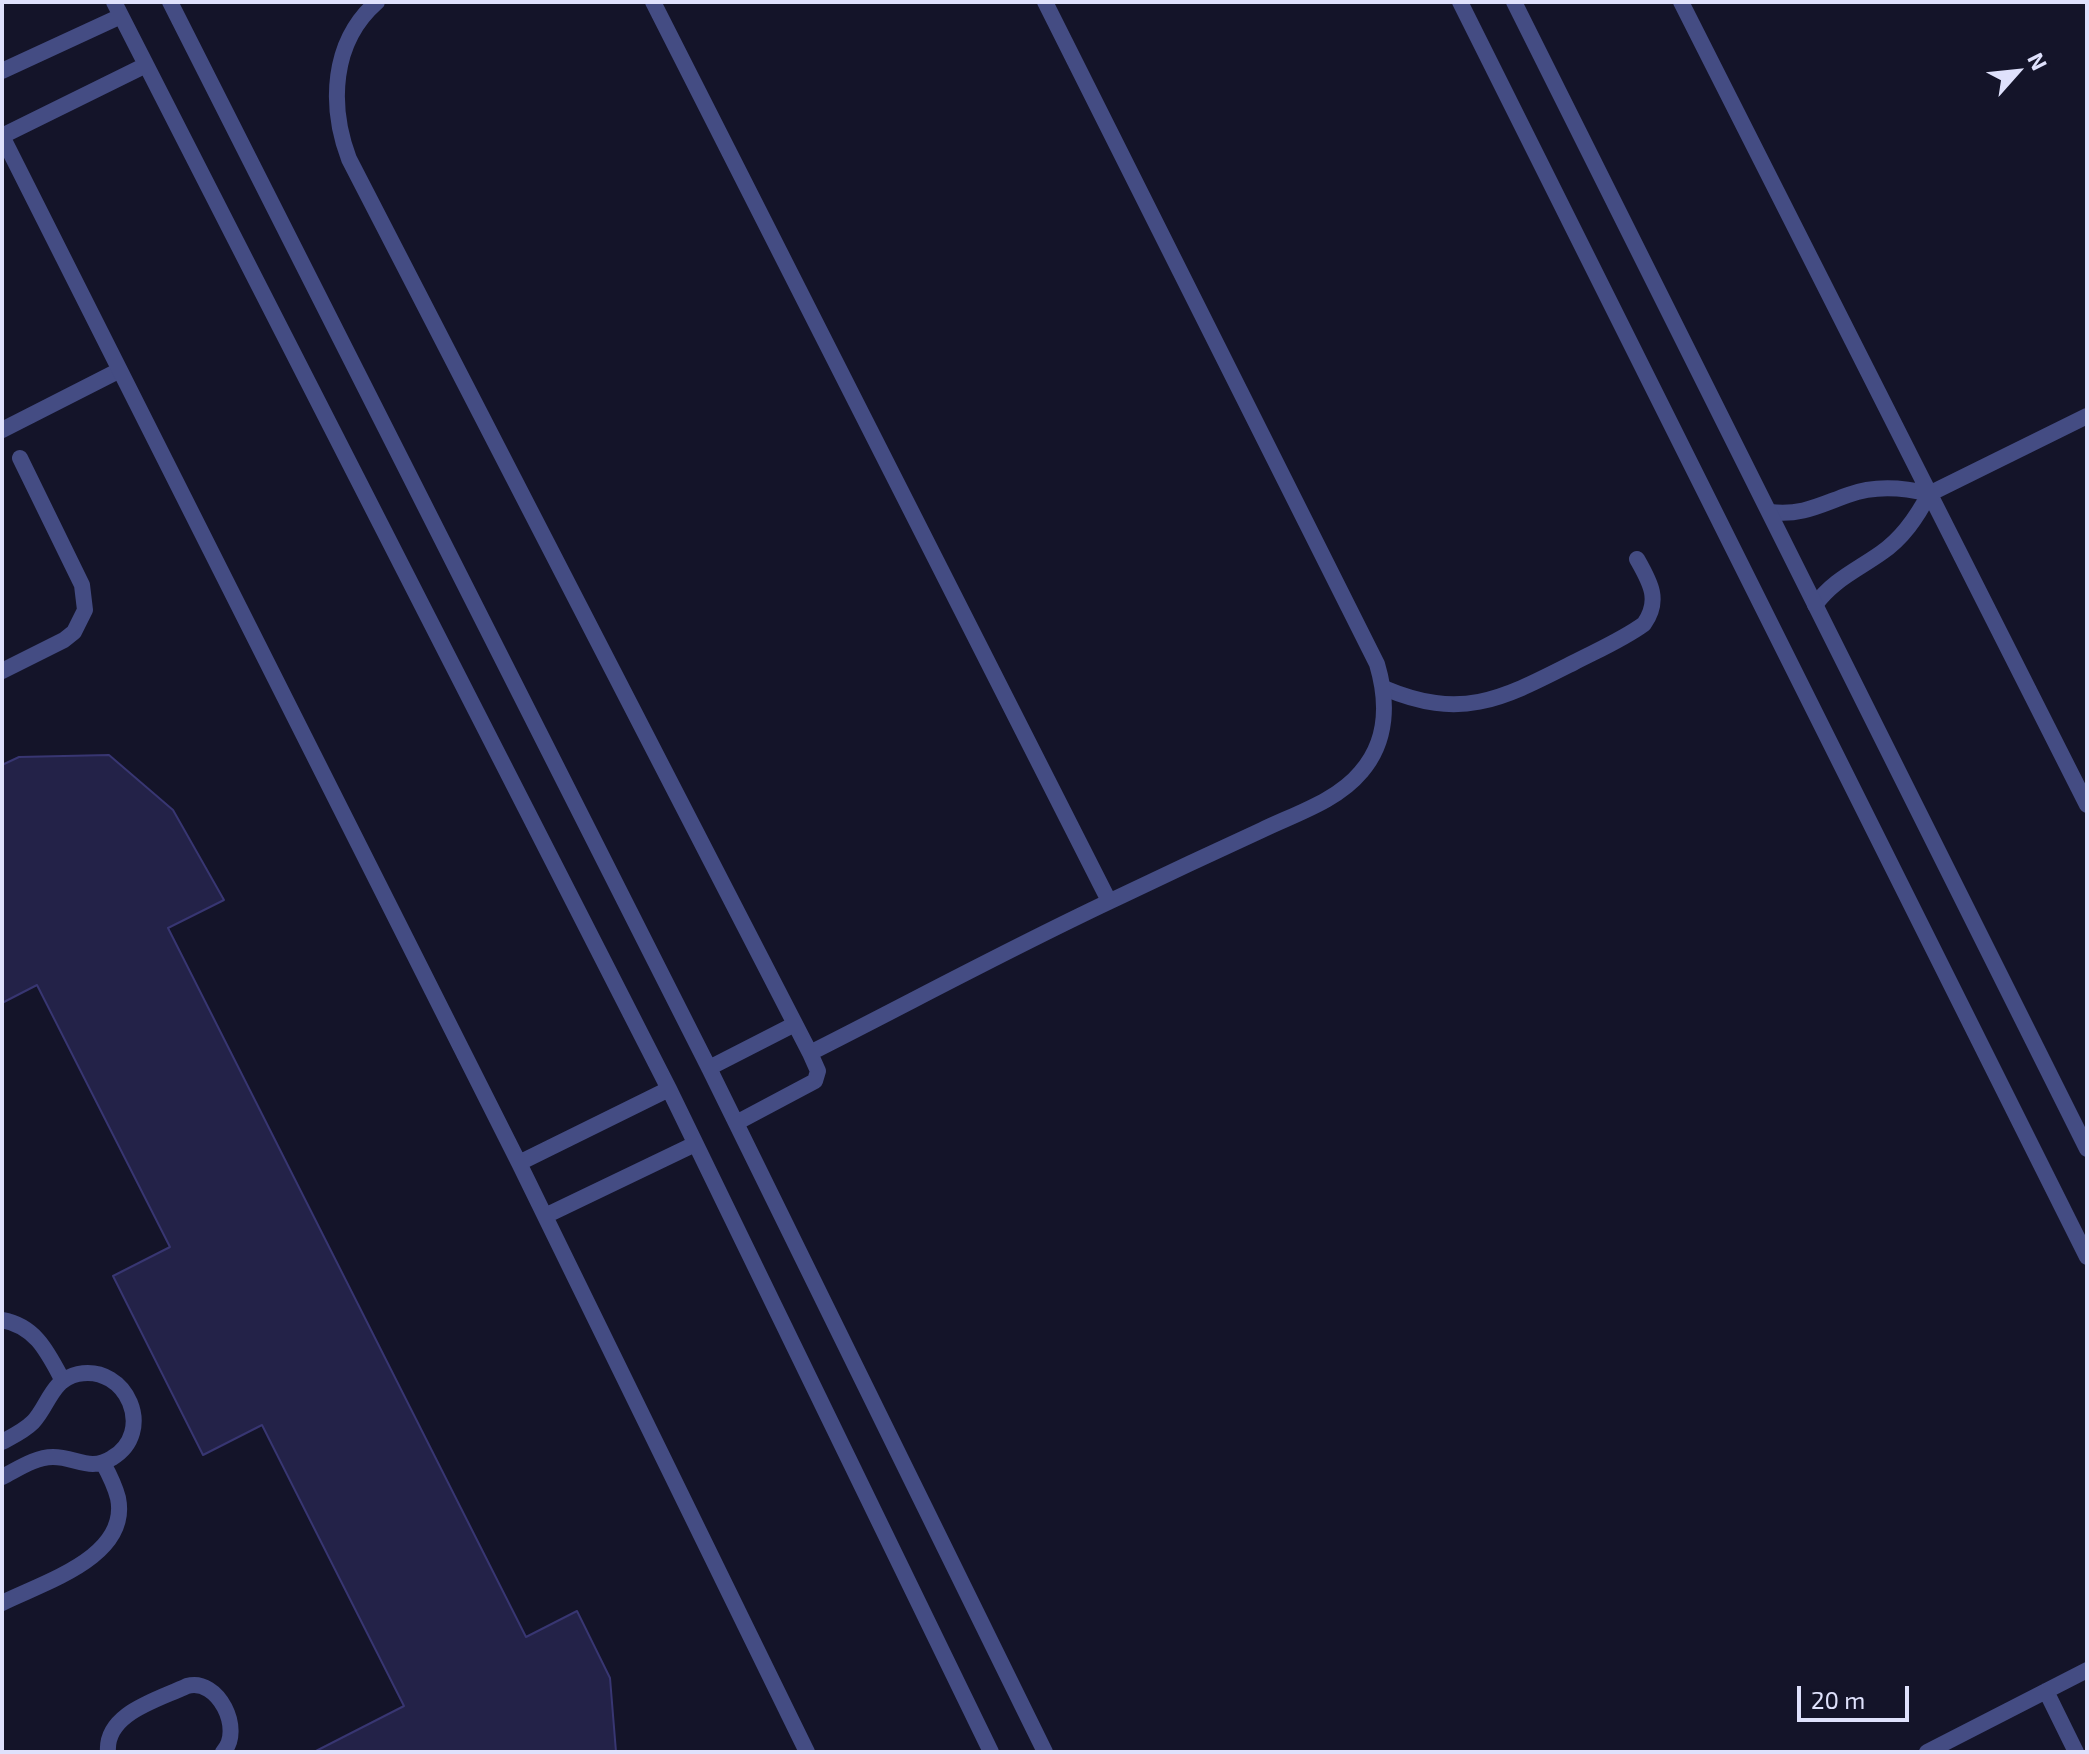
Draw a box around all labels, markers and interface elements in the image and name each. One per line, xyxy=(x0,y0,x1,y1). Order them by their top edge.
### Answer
north arrow xyxy=(1977,32,2057,112)
text: N xyxy=(2023,48,2054,74)
scale bar xyxy=(1801,1670,1913,1720)
text: 20 m xyxy=(1811,1685,1865,1714)

